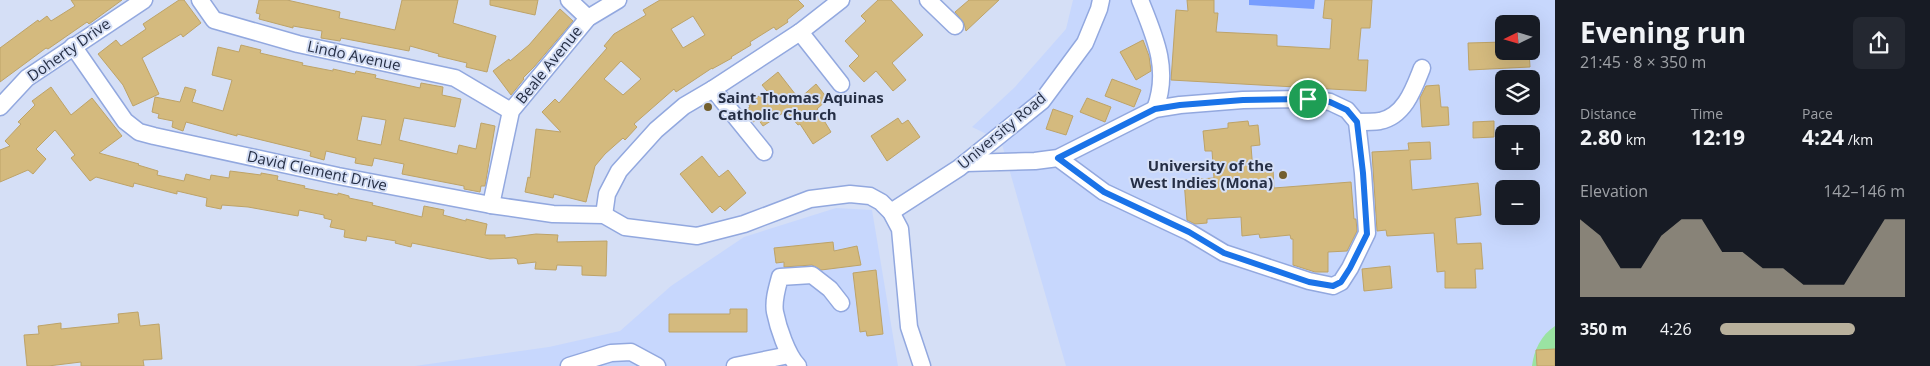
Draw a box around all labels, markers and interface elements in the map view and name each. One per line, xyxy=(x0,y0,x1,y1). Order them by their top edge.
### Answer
street label: Doherty Drive xyxy=(23,13,114,85)
text: Evening run xyxy=(1580,13,1746,51)
north arrow xyxy=(1495,15,1540,60)
map controls xyxy=(1495,15,1540,225)
button: share xyxy=(1853,17,1905,69)
street label: Beale Avenue xyxy=(511,21,586,107)
street label: Lindo Avenue xyxy=(306,35,403,75)
text: 21:45 · 8 × 350 m xyxy=(1580,51,1706,73)
button: layers xyxy=(1495,70,1540,115)
pin xyxy=(1287,78,1329,120)
icon: arrive xyxy=(1294,85,1322,113)
place label: Saint Thomas Aquinas Catholic Church xyxy=(718,87,884,124)
street label: University Road xyxy=(953,87,1050,173)
marker: Saint Thomas Aquinas Catholic Church xyxy=(702,101,714,113)
text: Distance xyxy=(1580,104,1636,123)
text: Time xyxy=(1691,104,1723,123)
text: Pace xyxy=(1802,104,1833,123)
text: 2.80 xyxy=(1580,123,1622,151)
text: 12:19 xyxy=(1691,123,1745,151)
text: 4:24 xyxy=(1802,123,1844,151)
button: + xyxy=(1495,125,1540,170)
text: km xyxy=(1622,130,1646,149)
text: /km xyxy=(1844,130,1873,149)
street label: David Clement Drive xyxy=(245,145,389,195)
place label: University of the West Indies (Mona) xyxy=(1130,155,1273,192)
marker: University of the West Indies (Mona) xyxy=(1277,169,1289,181)
button: − xyxy=(1495,180,1540,225)
text: Elevation xyxy=(1580,180,1648,202)
text: 142–146 m xyxy=(1823,180,1905,202)
text: 350 m xyxy=(1580,318,1627,340)
text: 4:26 xyxy=(1660,318,1692,340)

